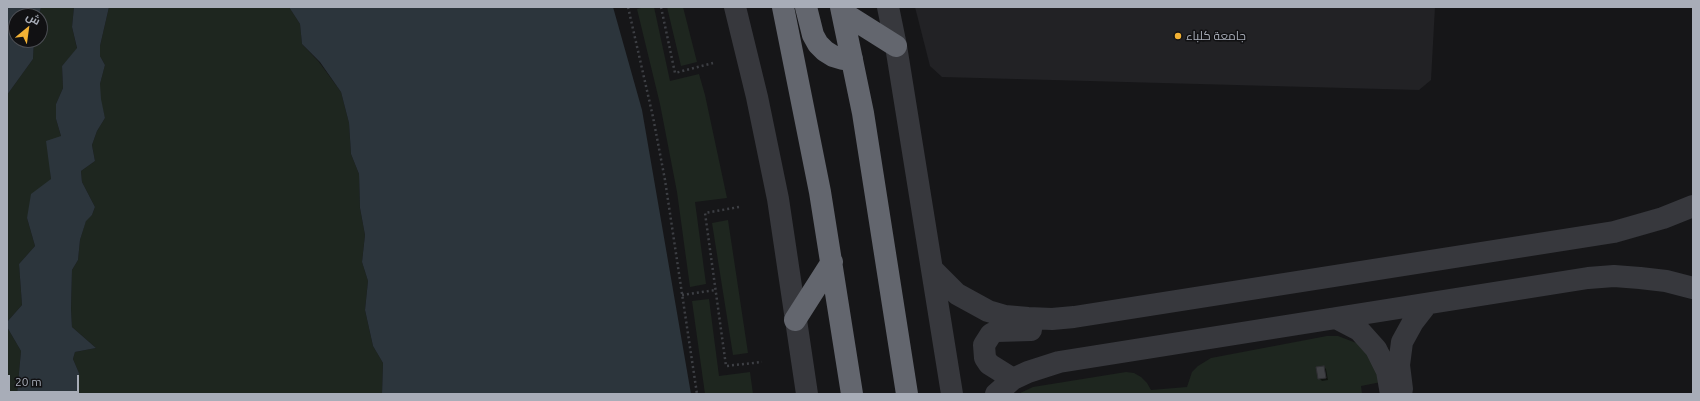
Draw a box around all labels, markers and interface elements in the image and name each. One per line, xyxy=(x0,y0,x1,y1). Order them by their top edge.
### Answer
north arrow xyxy=(8,8,48,48)
text: ش xyxy=(24,10,42,27)
place label: جامعة كلباء xyxy=(1186,29,1246,43)
marker: جامعة كلباء xyxy=(1173,31,1183,41)
scale bar xyxy=(10,367,81,393)
text: 20 m xyxy=(15,375,42,388)

